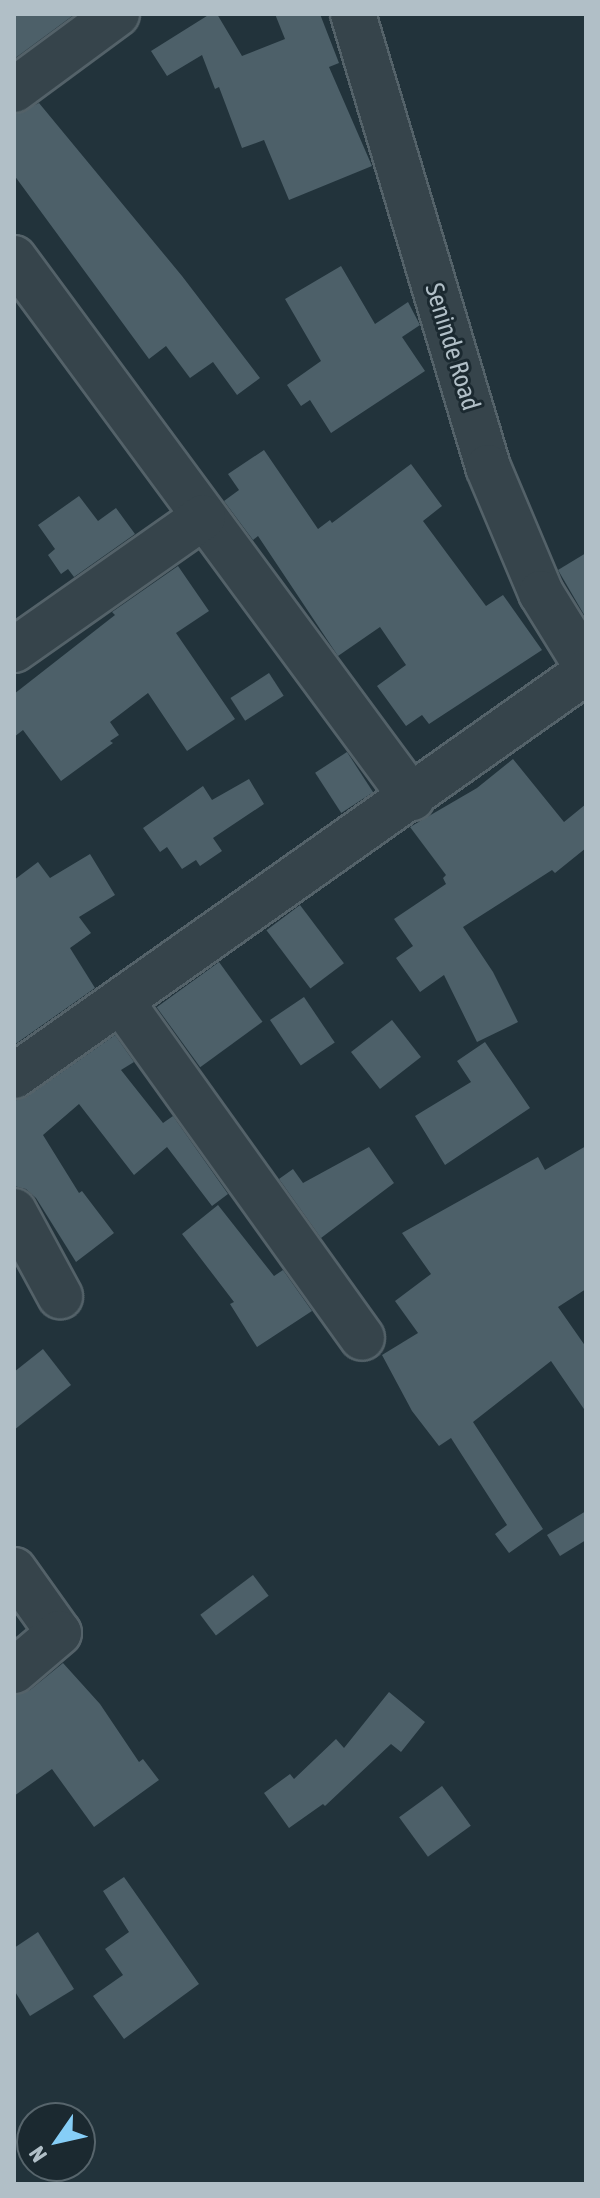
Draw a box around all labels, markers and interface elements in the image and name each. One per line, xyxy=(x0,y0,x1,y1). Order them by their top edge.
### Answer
street label: Seninde Road xyxy=(418,280,486,414)
north arrow xyxy=(16,2102,96,2182)
text: N xyxy=(23,2142,52,2167)

